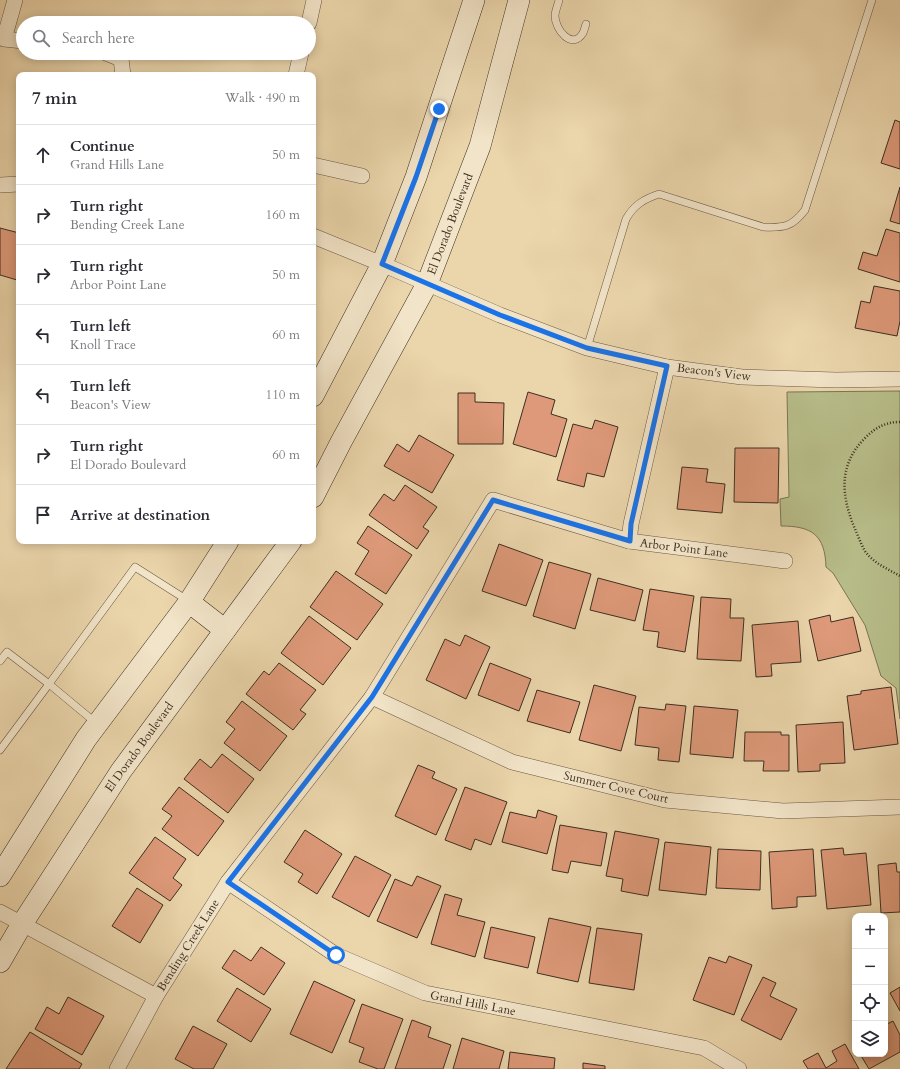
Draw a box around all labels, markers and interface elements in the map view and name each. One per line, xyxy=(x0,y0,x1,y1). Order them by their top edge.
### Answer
search box xyxy=(16,16,316,60)
icon: search xyxy=(30,27,52,49)
text: Search here xyxy=(62,28,135,48)
text: 7 min xyxy=(32,87,77,110)
text: Walk · 490 m xyxy=(225,89,300,107)
route end xyxy=(430,100,448,118)
text: Continue xyxy=(70,136,135,156)
icon: ahead xyxy=(32,144,54,166)
text: 50 m xyxy=(272,146,300,164)
text: Grand Hills Lane xyxy=(70,156,164,174)
street label: El Dorado Boulevard xyxy=(423,170,477,277)
text: Turn right xyxy=(70,196,143,216)
icon: right xyxy=(32,204,54,226)
text: 160 m xyxy=(266,206,300,224)
text: Bending Creek Lane xyxy=(70,216,185,234)
text: Turn right xyxy=(70,256,143,276)
icon: right xyxy=(32,264,54,286)
text: 50 m xyxy=(272,266,300,284)
text: Arbor Point Lane xyxy=(70,276,166,294)
text: Turn left xyxy=(70,316,131,336)
icon: left xyxy=(32,324,54,346)
text: 60 m xyxy=(272,326,300,344)
text: Knoll Trace xyxy=(70,336,136,354)
street label: Beacon's View xyxy=(676,360,752,385)
text: Turn left xyxy=(70,376,131,396)
icon: left xyxy=(32,384,54,406)
text: 110 m xyxy=(266,386,300,404)
text: Beacon's View xyxy=(70,396,151,414)
text: Turn right xyxy=(70,436,143,456)
icon: right xyxy=(32,444,54,466)
text: 60 m xyxy=(272,446,300,464)
text: El Dorado Boulevard xyxy=(70,456,186,474)
icon: arrive xyxy=(32,504,54,526)
text: Arrive at destination xyxy=(70,505,210,525)
street label: Arbor Point Lane xyxy=(639,535,729,561)
street label: El Dorado Boulevard xyxy=(101,698,177,795)
street label: Summer Cove Court xyxy=(562,767,670,807)
street label: Bending Creek Lane xyxy=(153,896,223,994)
map controls xyxy=(852,913,888,1057)
button: + xyxy=(852,913,888,949)
route start xyxy=(327,946,345,964)
button: − xyxy=(852,949,888,985)
button: locate xyxy=(852,985,888,1021)
street label: Grand Hills Lane xyxy=(429,987,517,1019)
button: layers xyxy=(852,1021,888,1057)

